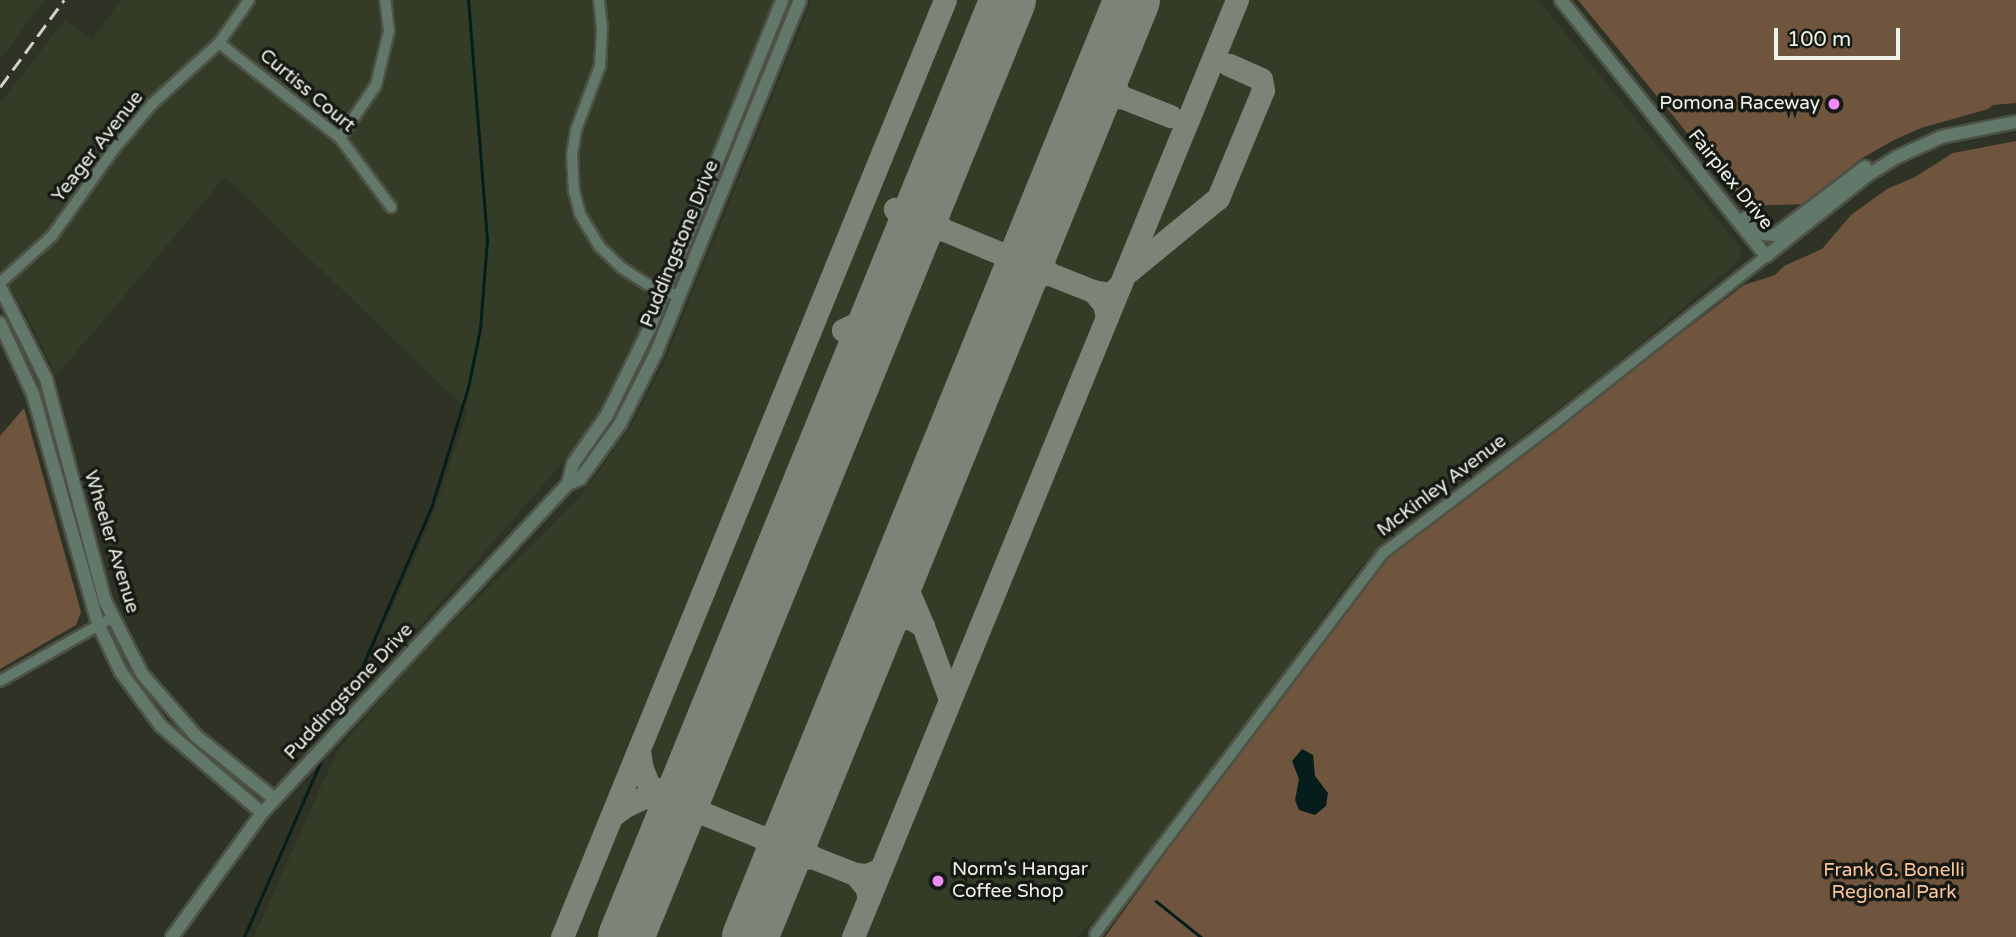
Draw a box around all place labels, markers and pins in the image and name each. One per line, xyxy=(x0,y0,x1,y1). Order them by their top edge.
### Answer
place label: Pomona Raceway xyxy=(1659,93,1820,115)
marker: Pomona Raceway xyxy=(1826,96,1842,112)
place label: Norm's Hangar Coffee Shop xyxy=(952,859,1088,903)
marker: Norm's Hangar Coffee Shop xyxy=(930,873,946,889)

